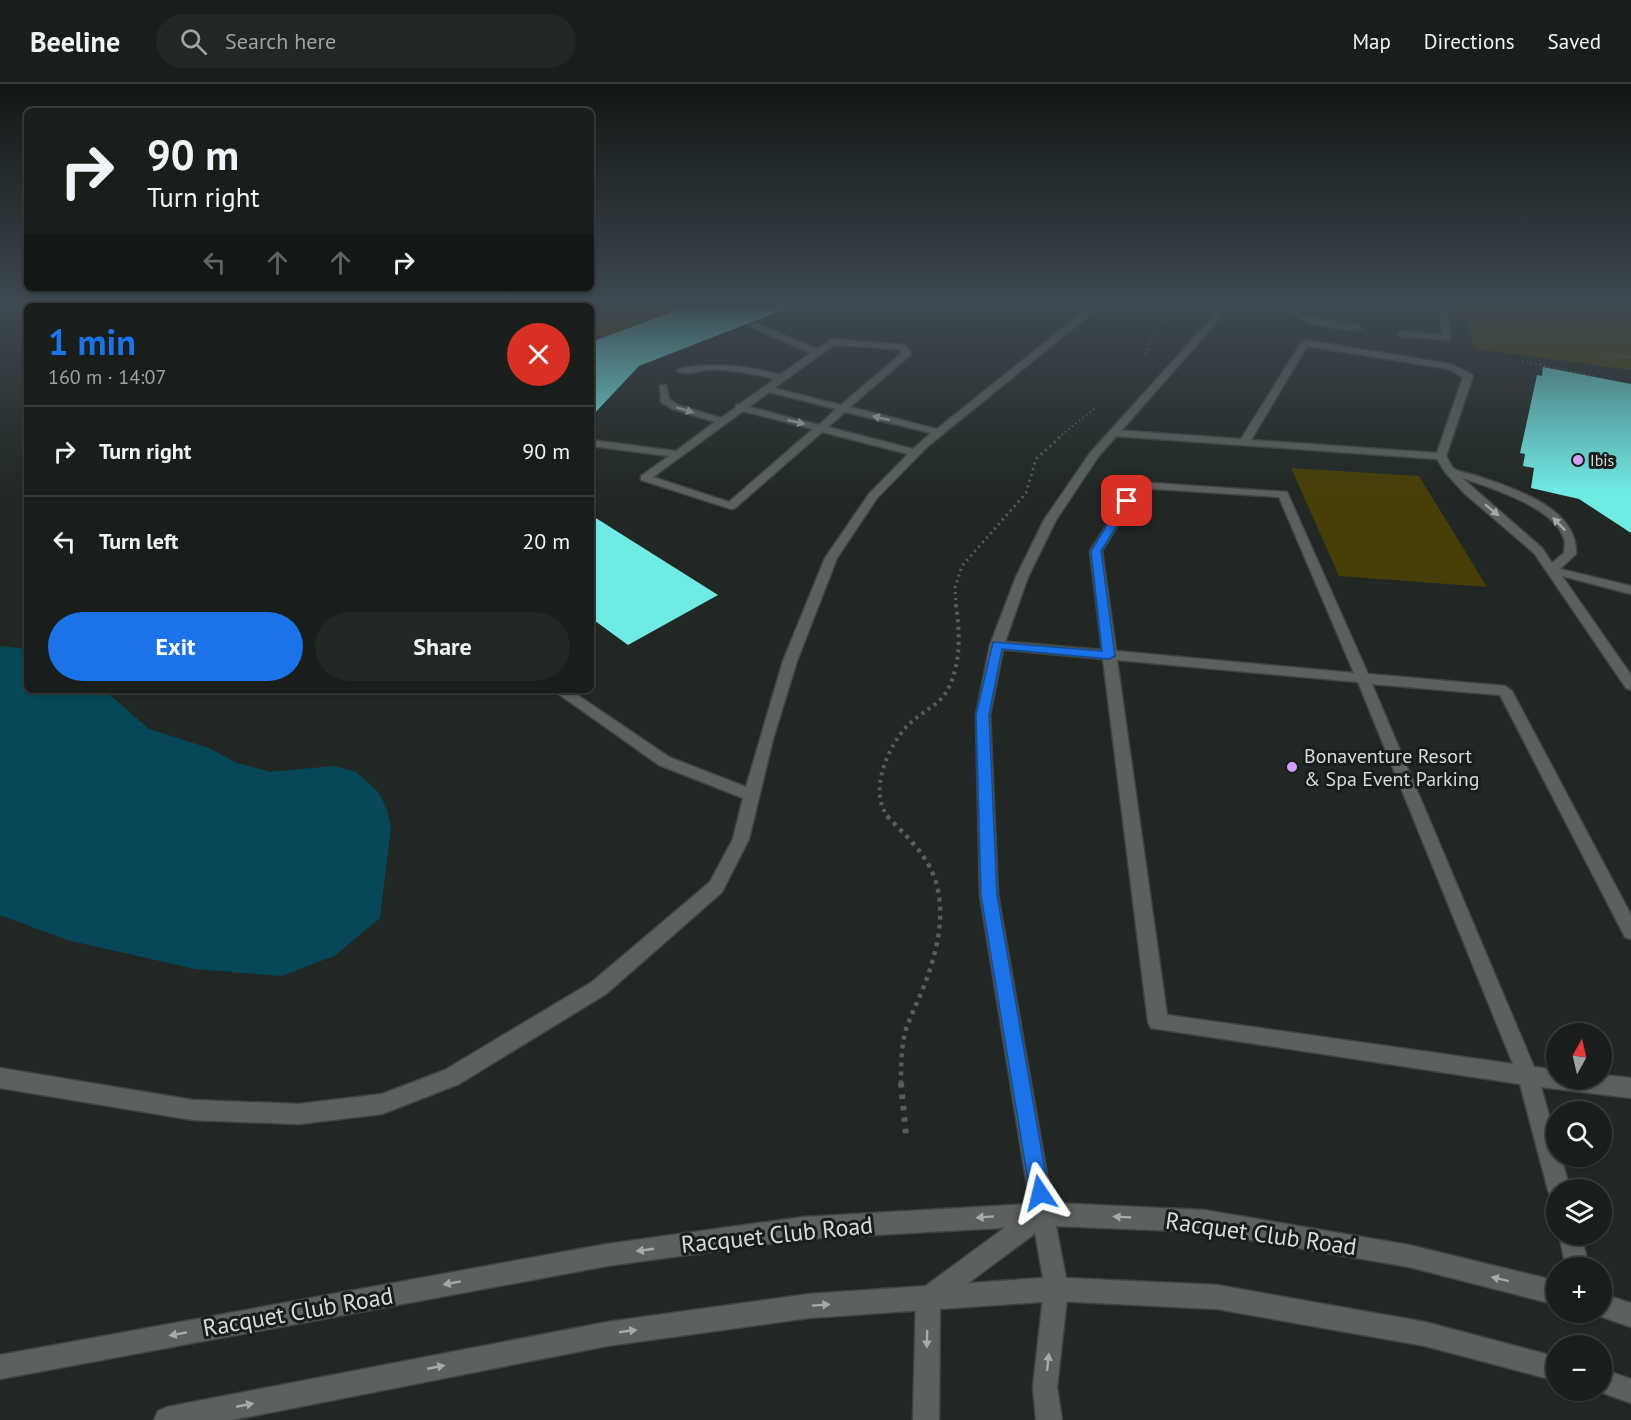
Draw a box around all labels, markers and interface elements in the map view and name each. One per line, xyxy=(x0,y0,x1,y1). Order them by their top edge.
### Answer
search box xyxy=(156,14,576,68)
text: Beeline xyxy=(30,23,120,60)
icon: search xyxy=(177,25,210,58)
text: Search here xyxy=(225,27,336,55)
text: Map xyxy=(1352,28,1391,55)
text: Directions xyxy=(1424,28,1515,55)
text: Saved xyxy=(1548,28,1601,55)
text: 90 m xyxy=(147,127,239,182)
icon: right xyxy=(48,132,126,210)
text: Turn right xyxy=(147,180,260,214)
icon: left xyxy=(198,246,231,279)
icon: ahead xyxy=(261,246,294,279)
icon: ahead xyxy=(324,246,357,279)
icon: right xyxy=(387,246,420,279)
text: 1 min xyxy=(48,318,136,365)
button: close xyxy=(507,323,570,386)
text: 160 m · 14:07 xyxy=(48,364,166,390)
one-way arrow xyxy=(676,406,694,415)
one-way arrow xyxy=(872,413,891,423)
one-way arrow xyxy=(787,417,805,427)
icon: right xyxy=(48,435,81,468)
text: Turn right xyxy=(99,437,191,465)
text: 90 m xyxy=(522,437,570,465)
place label: Ibis xyxy=(1590,450,1615,470)
marker: Ibis xyxy=(1571,453,1585,467)
pin xyxy=(1101,475,1152,526)
icon: arrive xyxy=(1110,484,1143,517)
one-way arrow xyxy=(1484,503,1500,516)
one-way arrow xyxy=(1552,517,1566,532)
icon: left xyxy=(48,525,81,558)
text: Turn left xyxy=(99,527,179,555)
text: 20 m xyxy=(522,527,570,555)
button: Exit xyxy=(48,612,303,681)
button: Share xyxy=(315,612,570,681)
place label: Bonaventure Resort & Spa Event Parking xyxy=(1304,743,1480,792)
marker: Bonaventure Resort & Spa Event Parking xyxy=(1285,760,1299,774)
north arrow xyxy=(1546,1023,1612,1089)
map controls xyxy=(1546,1023,1612,1401)
button: search xyxy=(1546,1101,1612,1167)
position arrow xyxy=(1008,1161,1072,1225)
button: layers xyxy=(1546,1179,1612,1245)
street label: Racquet Club Road xyxy=(1164,1205,1359,1262)
street label: Racquet Club Road xyxy=(680,1209,874,1260)
one-way arrow xyxy=(975,1213,994,1222)
one-way arrow xyxy=(1113,1213,1132,1222)
one-way arrow xyxy=(635,1245,654,1254)
button: + xyxy=(1546,1257,1612,1323)
one-way arrow xyxy=(1491,1273,1509,1283)
one-way arrow xyxy=(443,1279,462,1288)
street label: Racquet Club Road xyxy=(200,1280,395,1343)
one-way arrow xyxy=(811,1300,830,1309)
one-way arrow xyxy=(618,1327,637,1336)
one-way arrow xyxy=(168,1330,187,1339)
one-way arrow xyxy=(922,1330,932,1349)
button: − xyxy=(1546,1335,1612,1401)
one-way arrow xyxy=(1043,1352,1053,1371)
one-way arrow xyxy=(427,1362,446,1371)
one-way arrow xyxy=(235,1400,254,1409)

